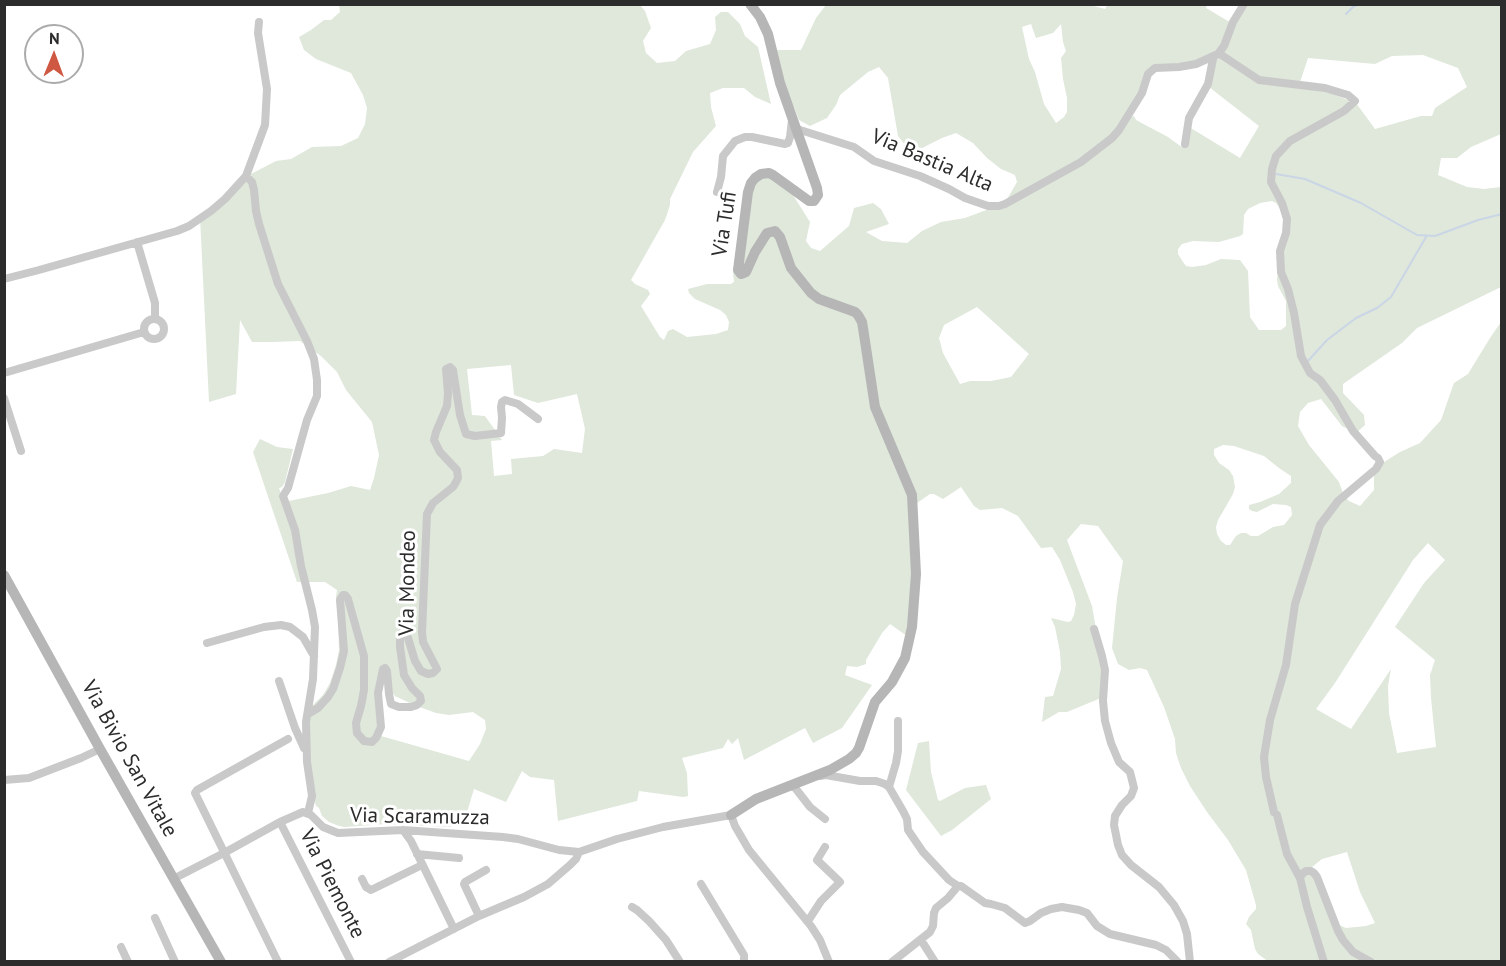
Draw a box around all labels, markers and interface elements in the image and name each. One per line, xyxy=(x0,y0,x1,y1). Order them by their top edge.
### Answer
north arrow xyxy=(24,24,84,84)
text: N xyxy=(49,28,60,48)
street label: Via Bastia Alta xyxy=(867,124,997,198)
street label: Via Tufi xyxy=(707,190,743,258)
street label: Via Mondeo xyxy=(394,530,422,636)
street label: Via Bivio San Vitale xyxy=(76,677,182,841)
street label: Via Scaramuzza xyxy=(350,803,490,831)
street label: Via Piemonte xyxy=(294,825,370,943)

